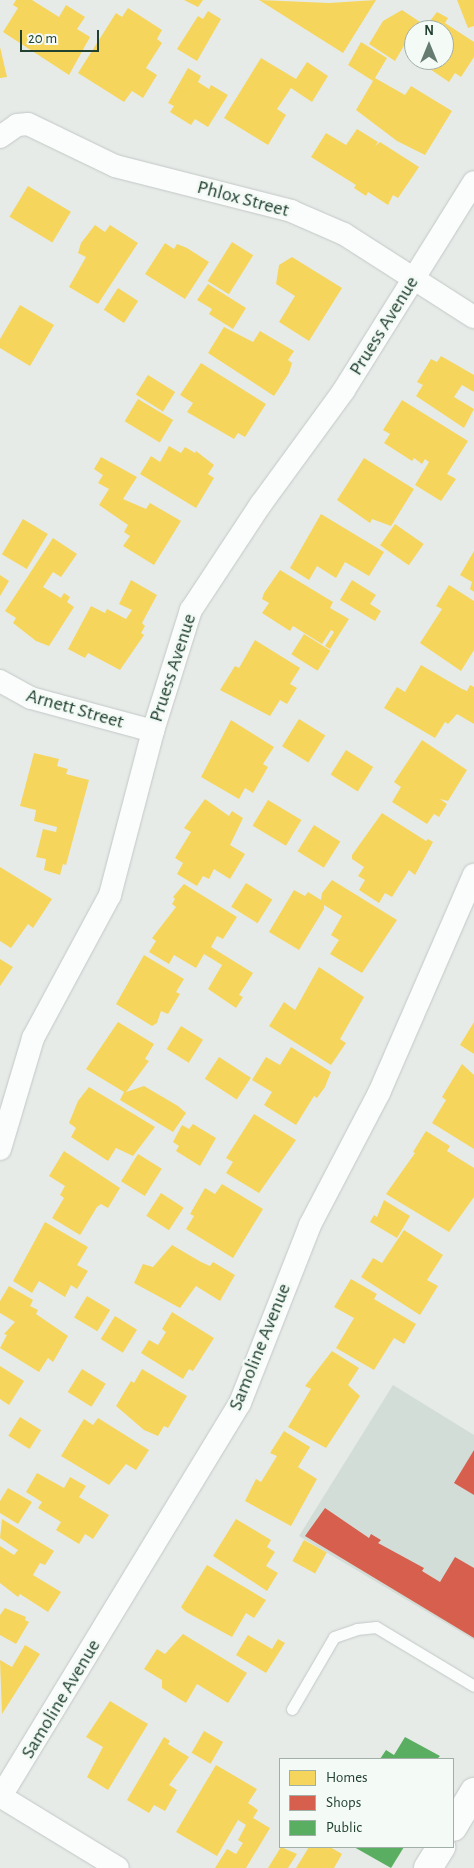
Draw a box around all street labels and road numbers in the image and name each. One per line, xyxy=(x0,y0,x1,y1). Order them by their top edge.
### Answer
street label: Phlox Street xyxy=(194,175,292,223)
street label: Pruess Avenue xyxy=(344,272,424,380)
street label: Pruess Avenue xyxy=(144,611,202,725)
street label: Arnett Street xyxy=(23,684,127,734)
street label: Samoline Avenue xyxy=(224,1280,296,1414)
street label: Samoline Avenue xyxy=(16,1635,106,1763)

